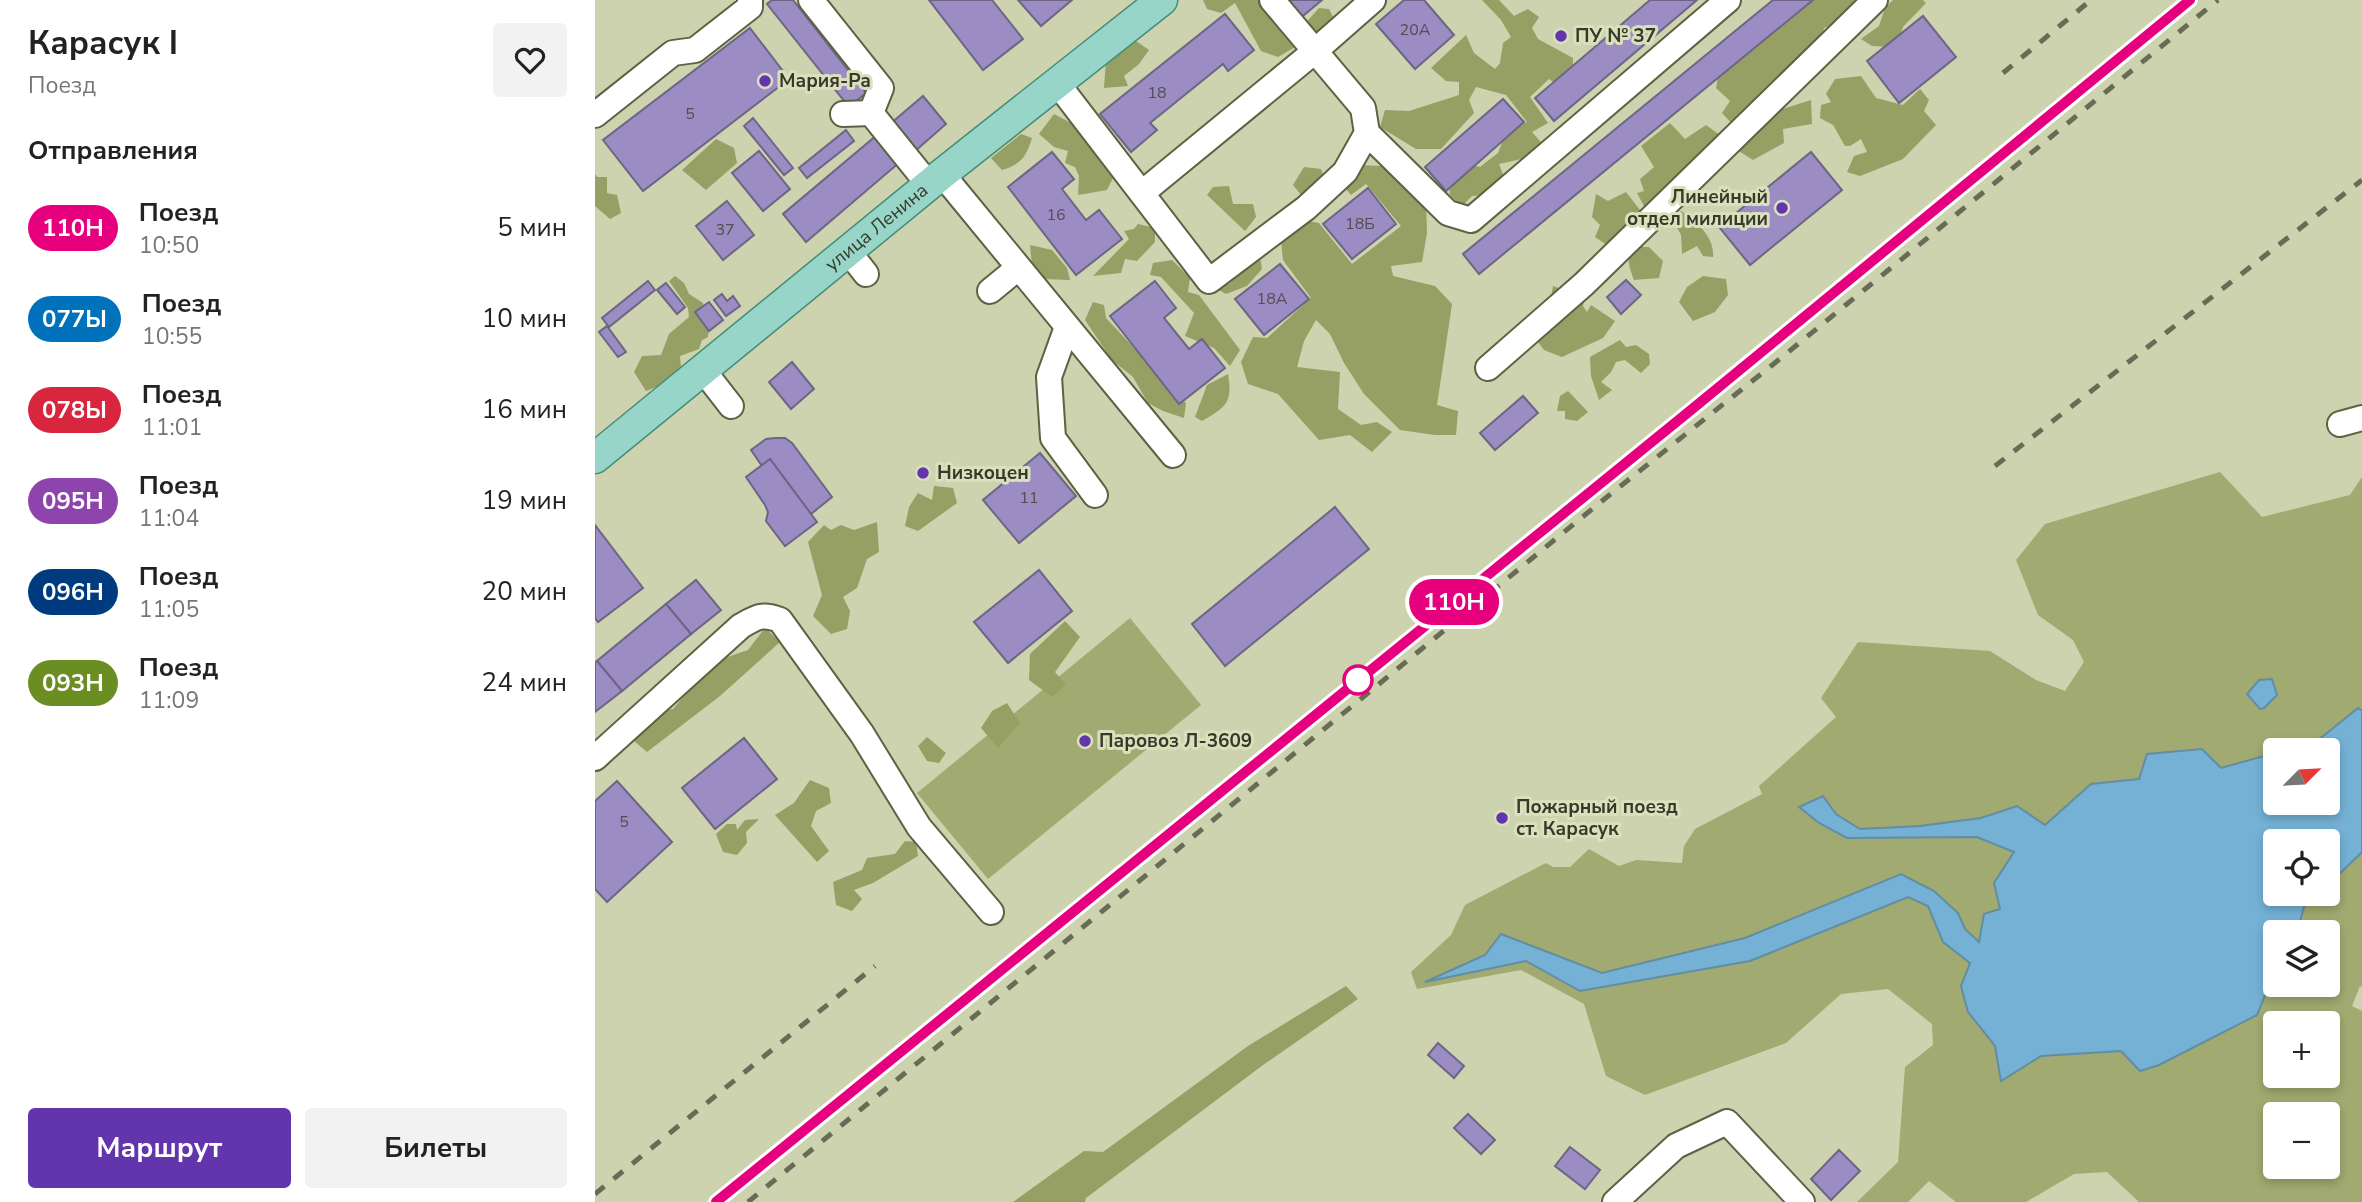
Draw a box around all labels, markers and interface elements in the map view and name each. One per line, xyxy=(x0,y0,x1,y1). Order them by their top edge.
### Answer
house number: 20А xyxy=(1400,19,1431,41)
text: Карасук I xyxy=(28,21,178,66)
button: heart xyxy=(493,23,567,97)
place label: ПУ № 37 xyxy=(1575,23,1656,49)
marker: ПУ № 37 xyxy=(1553,28,1569,44)
place label: Мария-Ра xyxy=(779,68,871,94)
text: Поезд xyxy=(28,70,96,101)
marker: Мария-Ра xyxy=(757,73,773,89)
house number: 18 xyxy=(1147,82,1167,104)
house number: 5 xyxy=(685,103,695,125)
text: Отправления xyxy=(28,133,198,168)
street label: улица Ленина xyxy=(820,177,934,277)
place label: Линейный отдел милиции xyxy=(1627,184,1768,232)
text: Поезд xyxy=(139,195,218,230)
marker: Линейный отдел милиции xyxy=(1774,200,1790,216)
house number: 16 xyxy=(1046,204,1066,226)
text: 5 мин xyxy=(497,210,567,245)
text: 110Н xyxy=(42,212,104,244)
house number: 18Б xyxy=(1345,213,1375,235)
house number: 37 xyxy=(715,219,735,241)
text: 10:50 xyxy=(139,230,199,261)
text: Поезд xyxy=(142,286,221,321)
house number: 18А xyxy=(1257,288,1288,310)
text: 10 мин xyxy=(482,301,567,336)
text: 077Ы xyxy=(42,303,107,335)
text: 10:55 xyxy=(142,321,202,352)
text: Поезд xyxy=(142,377,221,412)
text: 16 мин xyxy=(482,392,567,427)
text: 078Ы xyxy=(42,394,107,426)
text: 11:01 xyxy=(142,412,202,443)
place label: Низкоцен xyxy=(937,460,1029,486)
marker: Низкоцен xyxy=(915,465,931,481)
text: Поезд xyxy=(139,468,218,503)
text: 19 мин xyxy=(482,483,567,518)
text: 095Н xyxy=(42,485,104,517)
house number: 11 xyxy=(1019,487,1039,509)
text: 11:04 xyxy=(139,503,199,534)
text: Поезд xyxy=(139,559,218,594)
text: 20 мин xyxy=(482,574,567,609)
text: 096Н xyxy=(42,576,104,608)
line badge: 110Н xyxy=(1405,579,1503,625)
text: 110Н xyxy=(1423,586,1485,618)
text: 11:05 xyxy=(139,594,199,625)
text: Поезд xyxy=(139,650,218,685)
text: 24 мин xyxy=(482,665,567,700)
unlabelled marker xyxy=(1343,665,1373,695)
text: 093Н xyxy=(42,667,104,699)
text: 11:09 xyxy=(139,685,199,716)
place label: Паровоз Л-3609 xyxy=(1099,728,1252,754)
marker: Паровоз Л-3609 xyxy=(1077,733,1093,749)
north arrow xyxy=(2263,738,2340,816)
map controls xyxy=(2263,738,2340,1179)
place label: Пожарный поезд ст. Карасук xyxy=(1516,794,1678,842)
marker: Пожарный поезд ст. Карасук xyxy=(1494,810,1510,826)
house number: 5 xyxy=(619,811,629,833)
button: locate xyxy=(2263,829,2340,906)
button: layers xyxy=(2263,920,2340,997)
button: + xyxy=(2263,1011,2340,1088)
button: − xyxy=(2263,1102,2340,1179)
button: Маршрут xyxy=(28,1108,291,1188)
button: Билеты xyxy=(305,1108,567,1188)

